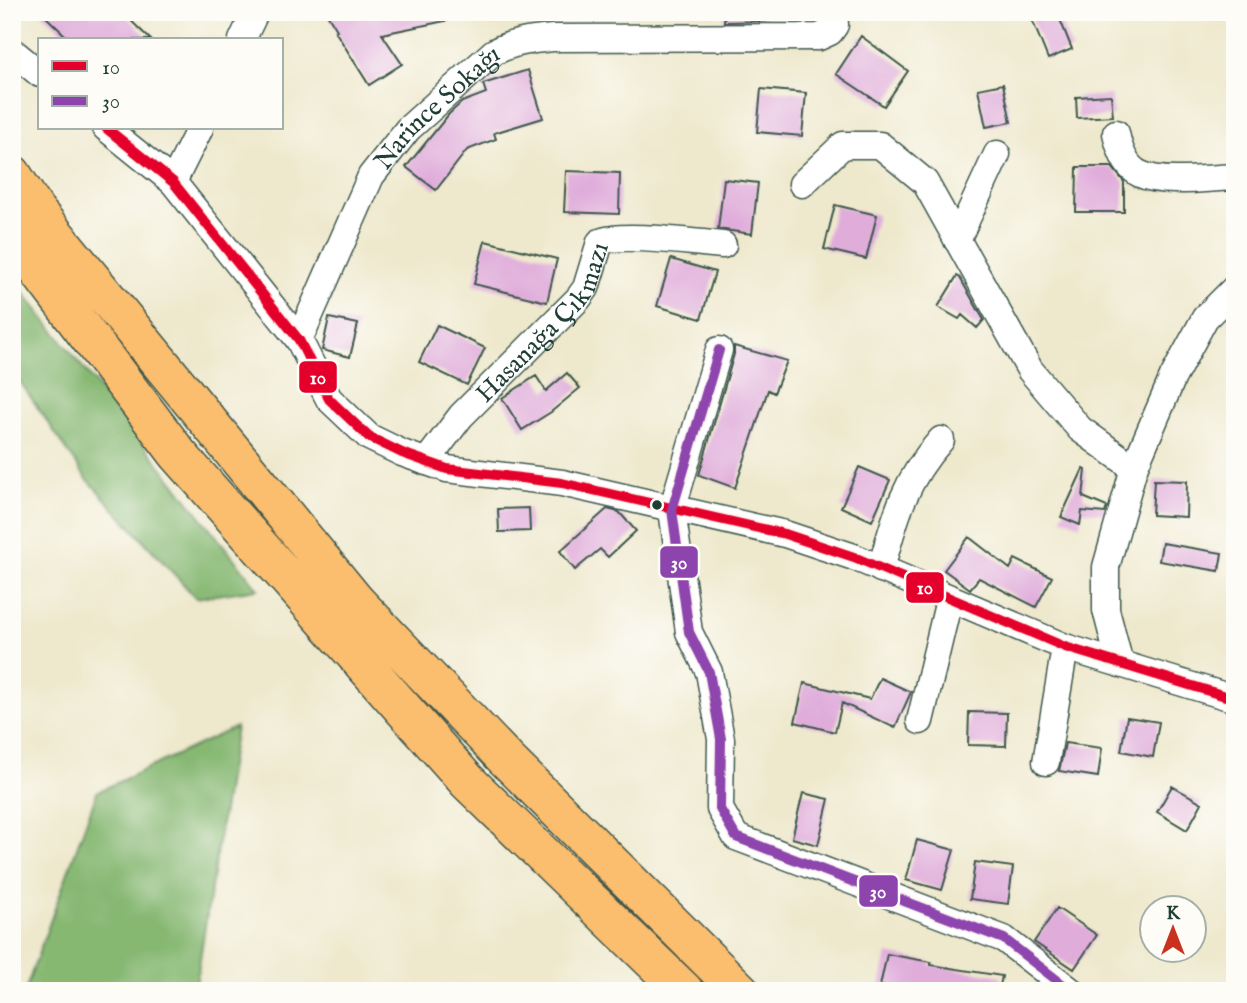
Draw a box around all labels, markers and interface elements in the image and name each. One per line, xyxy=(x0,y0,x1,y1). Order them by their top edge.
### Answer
street label: Narince Sokağı xyxy=(367,37,505,177)
legend xyxy=(38,38,284,130)
text: 10 xyxy=(102,55,120,82)
text: 30 xyxy=(102,89,120,116)
street label: Hasanağa Çıkmazı xyxy=(469,239,617,410)
line badge: 10 xyxy=(298,360,338,394)
text: 10 xyxy=(310,367,326,391)
unlabelled marker xyxy=(650,498,664,512)
line badge: 30 xyxy=(659,545,699,579)
text: 30 xyxy=(671,552,687,576)
line badge: 10 xyxy=(905,571,945,604)
text: 10 xyxy=(917,577,933,601)
line badge: 30 xyxy=(858,874,899,908)
text: 30 xyxy=(870,881,886,905)
north arrow xyxy=(1138,894,1208,964)
text: K xyxy=(1166,902,1181,926)

